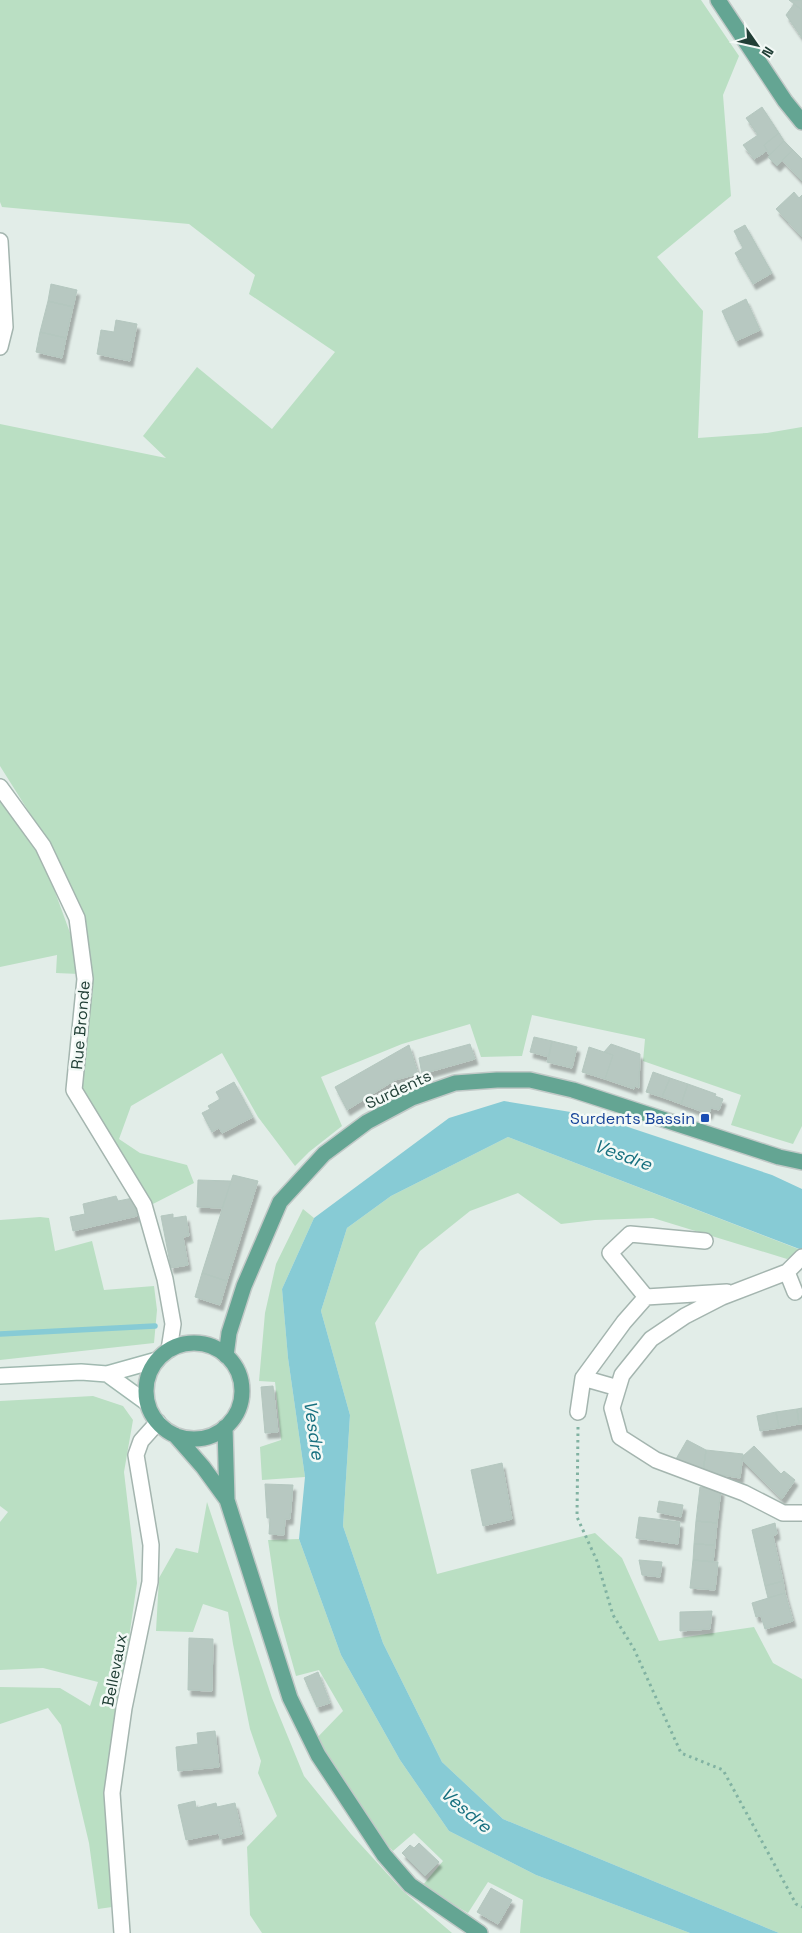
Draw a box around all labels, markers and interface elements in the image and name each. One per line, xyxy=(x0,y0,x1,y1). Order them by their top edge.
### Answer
north arrow xyxy=(732,20,782,70)
text: N xyxy=(758,43,778,61)
street label: Rue Bronde xyxy=(66,980,95,1070)
street label: Surdents xyxy=(362,1065,435,1114)
place label: Surdents Bassin xyxy=(570,1108,695,1129)
marker: Surdents Bassin xyxy=(699,1112,711,1124)
water label: Vesdre xyxy=(591,1134,656,1176)
water label: Vesdre xyxy=(299,1399,330,1462)
street label: Bellevaux xyxy=(97,1632,132,1708)
water label: Vesdre xyxy=(436,1782,497,1838)

